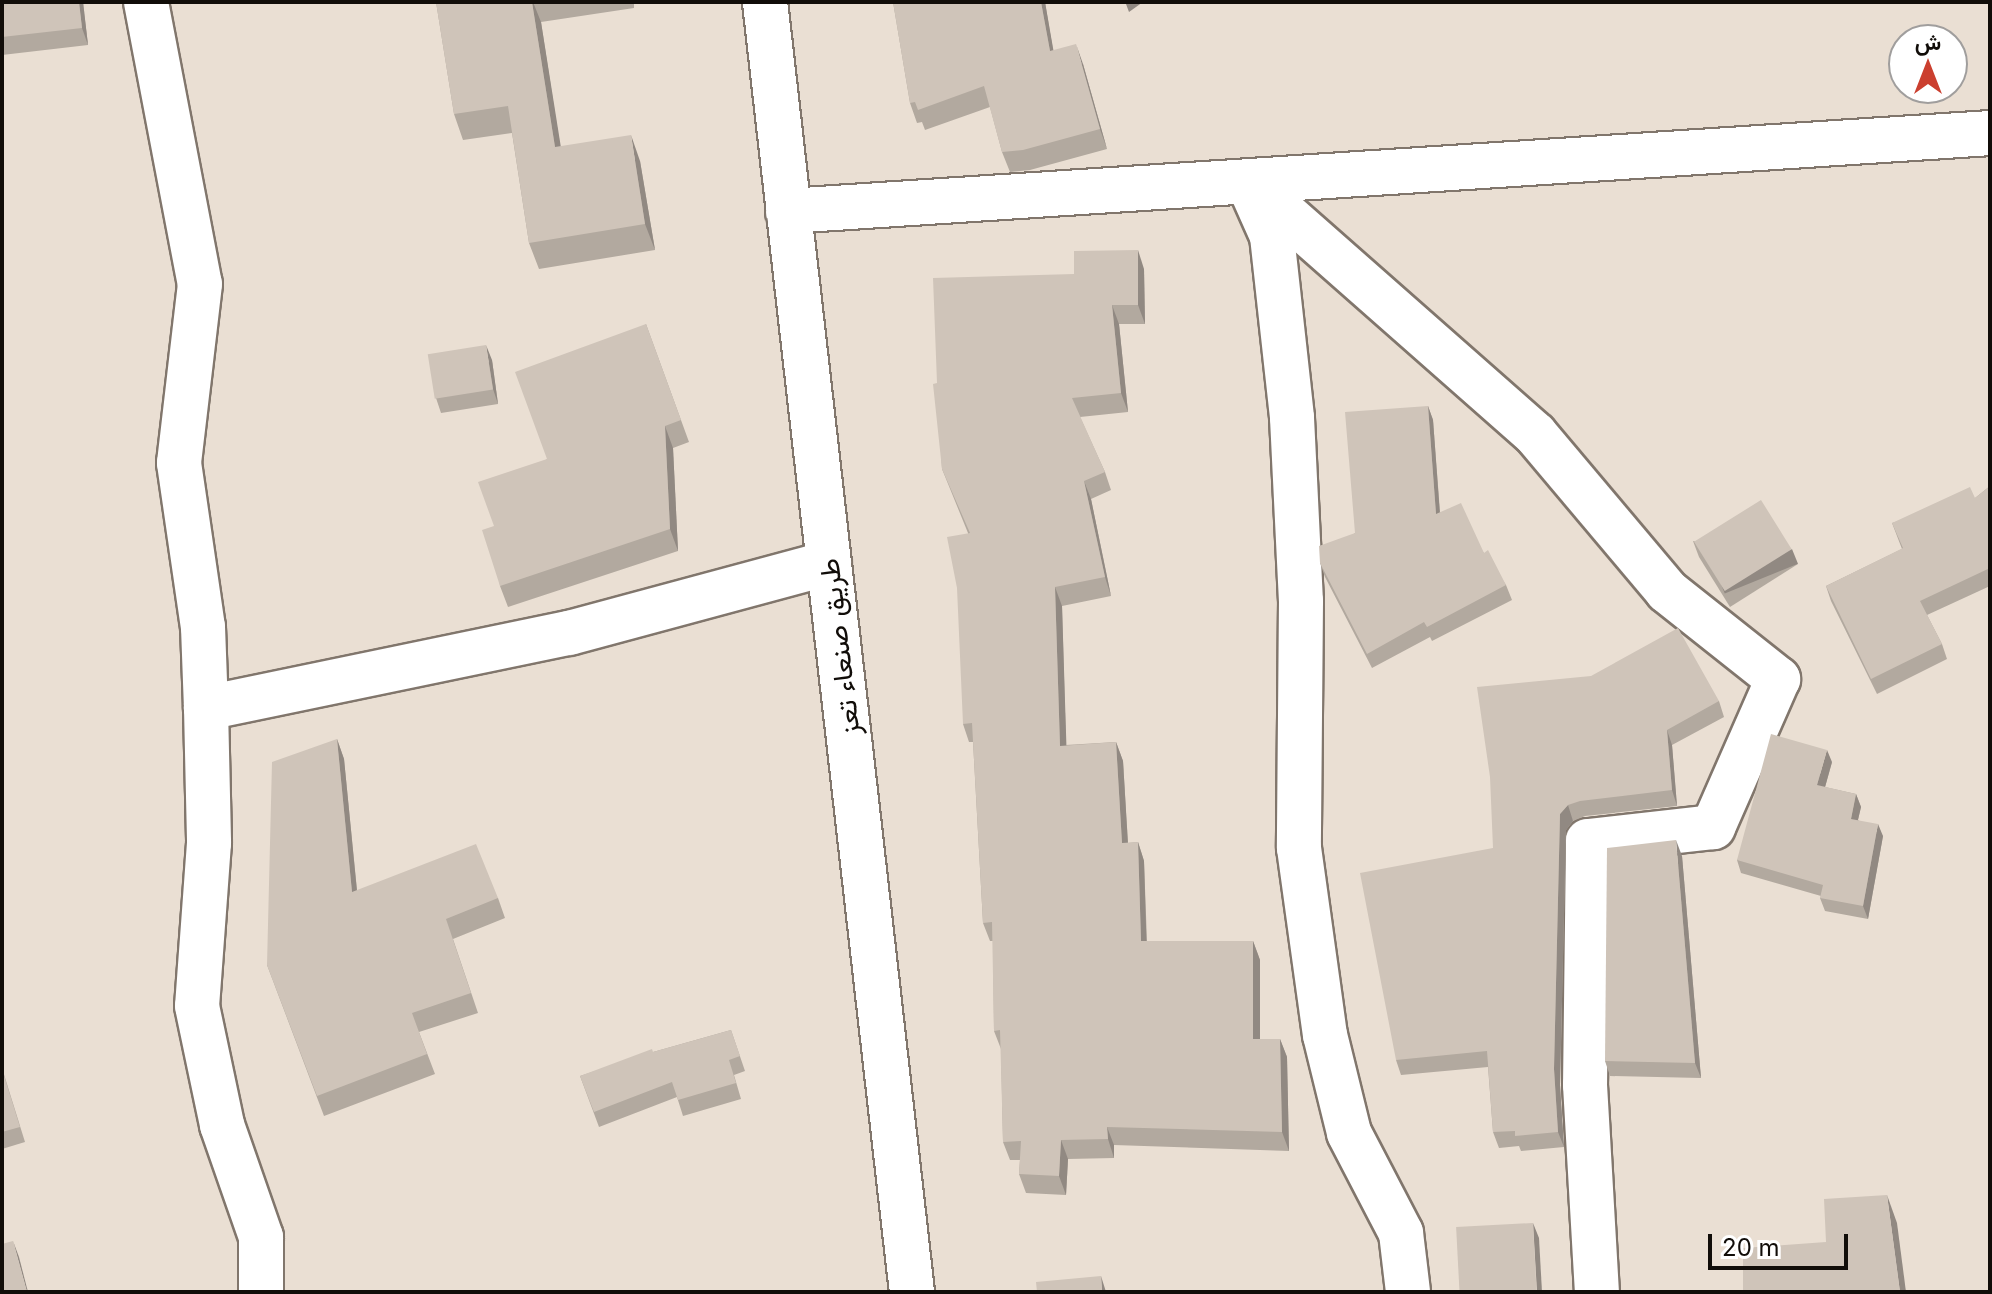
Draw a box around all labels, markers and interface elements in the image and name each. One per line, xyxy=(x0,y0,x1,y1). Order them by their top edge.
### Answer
north arrow xyxy=(1888,24,1968,104)
text: ش xyxy=(1915,29,1941,55)
street label: طريق صنعاء تعز xyxy=(811,557,867,737)
scale bar xyxy=(1712,1218,1852,1268)
text: 20 m xyxy=(1722,1233,1780,1262)

